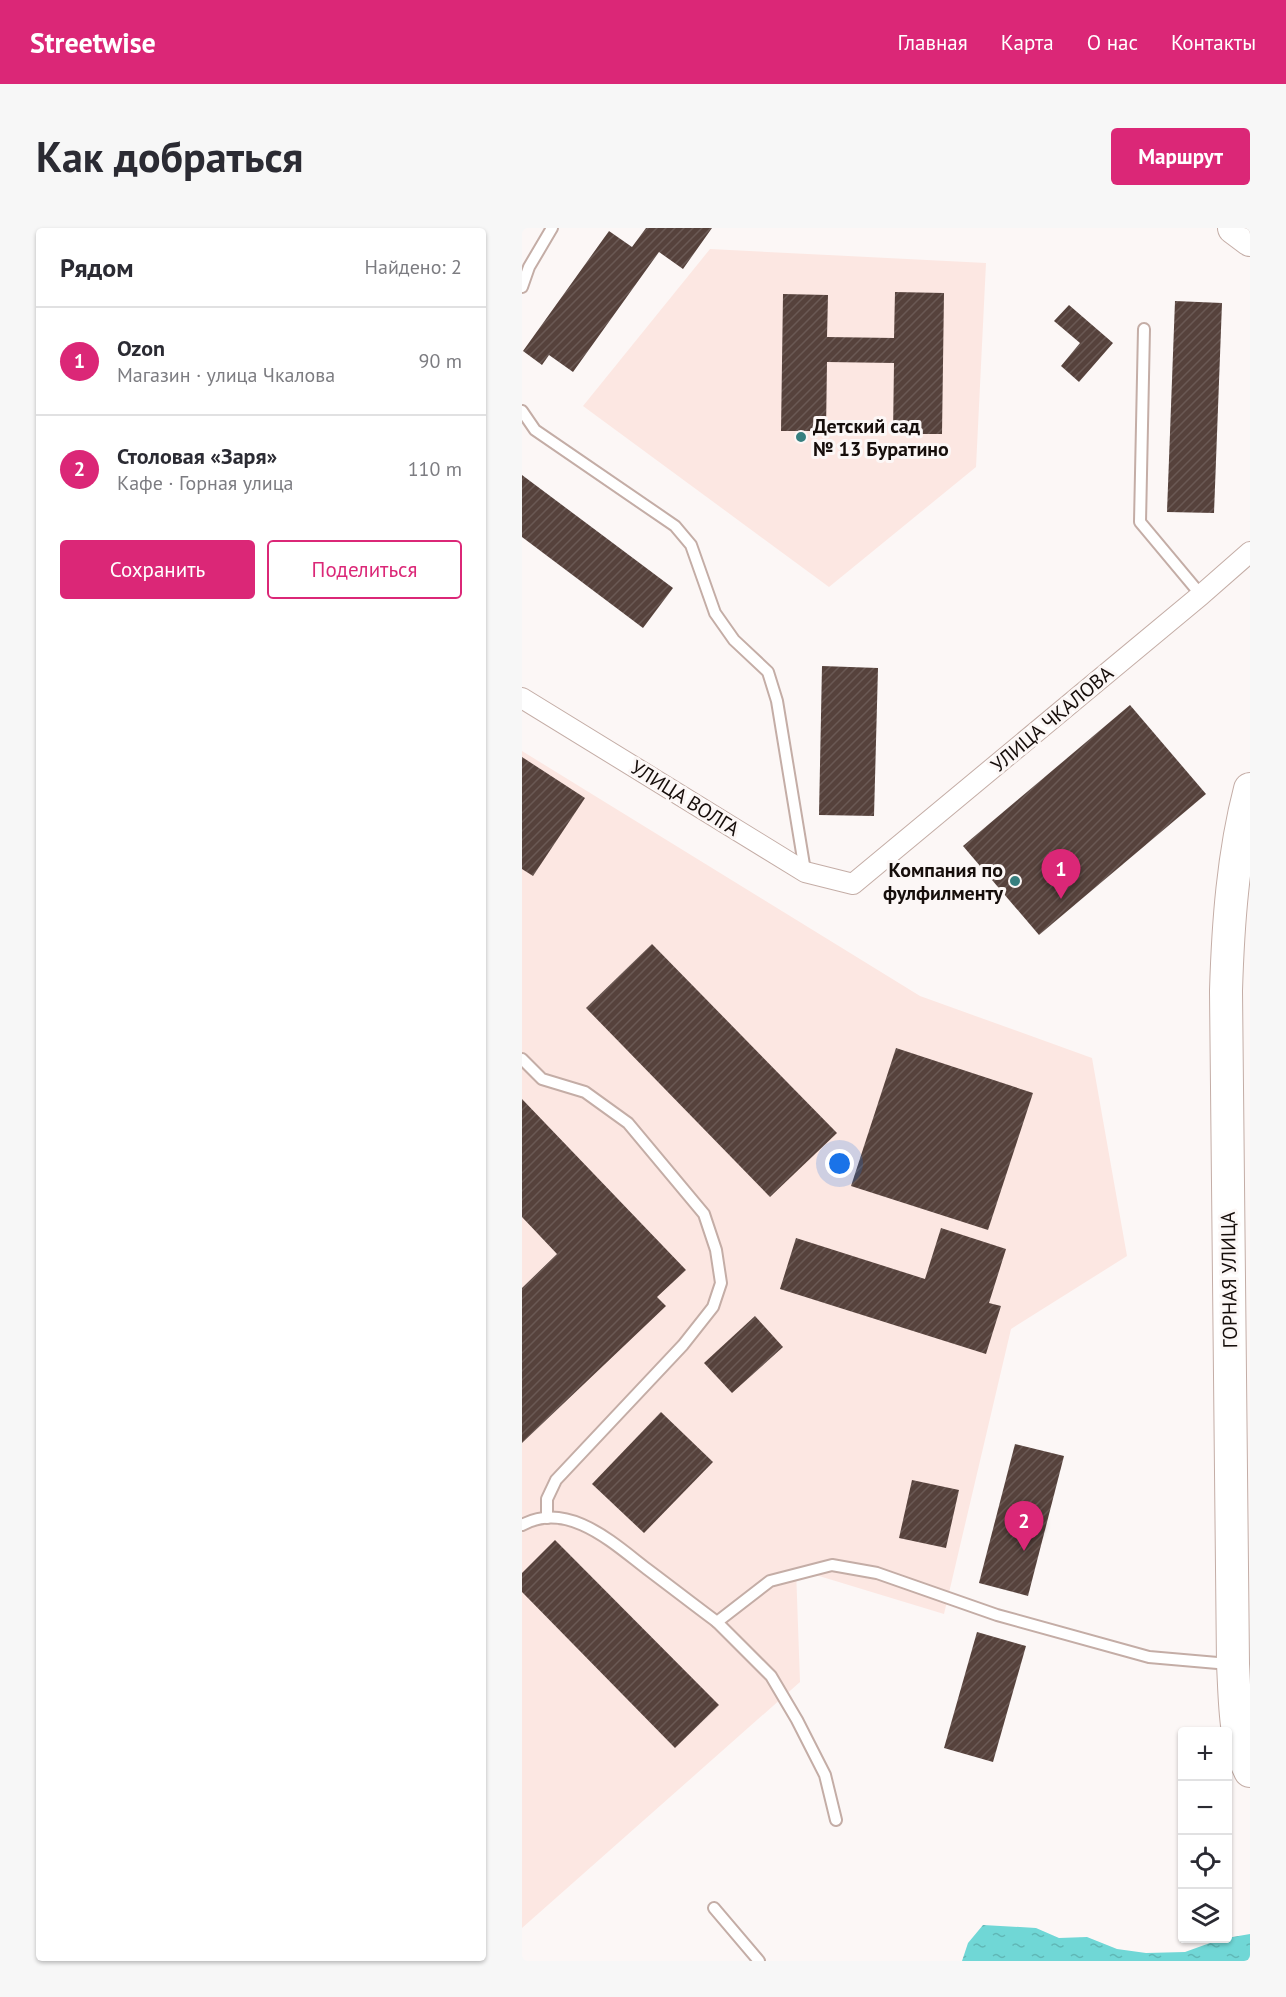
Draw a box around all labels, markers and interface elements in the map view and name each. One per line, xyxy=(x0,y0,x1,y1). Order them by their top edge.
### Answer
text: Streetwise xyxy=(30,24,156,61)
text: Главная xyxy=(897,29,968,56)
text: Карта xyxy=(1001,29,1054,56)
text: О нас xyxy=(1087,29,1138,56)
text: Контакты xyxy=(1171,29,1256,56)
button: Маршрут xyxy=(1111,128,1250,185)
text: Как добраться xyxy=(36,129,303,184)
text: Рядом xyxy=(60,251,134,284)
text: Найдено: 2 xyxy=(365,254,462,280)
text: Ozon xyxy=(117,334,165,362)
text: 1 xyxy=(74,348,85,374)
text: 90 m xyxy=(419,348,462,374)
text: Магазин · улица Чкалова xyxy=(117,362,335,388)
place label: Детский сад № 13 Буратино xyxy=(813,413,949,462)
marker: Детский сад № 13 Буратино xyxy=(794,430,808,444)
text: Столовая «Заря» xyxy=(117,442,277,470)
text: 2 xyxy=(74,456,85,482)
text: 110 m xyxy=(408,456,462,482)
text: Кафе · Горная улица xyxy=(117,470,294,496)
button: Сохранить xyxy=(60,540,255,599)
button: Поделиться xyxy=(267,540,462,599)
street label: УЛИЦА ЧКАЛОВА xyxy=(985,660,1119,778)
street label: УЛИЦА ВОЛГА xyxy=(626,754,744,842)
pin: 1 xyxy=(1042,850,1080,899)
place label: Компания по фулфилменту xyxy=(883,857,1003,906)
marker: Компания по фулфилменту xyxy=(1008,874,1022,888)
your location xyxy=(825,1149,854,1178)
street label: ГОРНАЯ УЛИЦА xyxy=(1215,1211,1243,1348)
pin: 2 xyxy=(1004,1502,1044,1551)
map controls xyxy=(1178,1727,1232,1943)
button: + xyxy=(1178,1727,1232,1781)
button: − xyxy=(1178,1781,1232,1835)
button: locate xyxy=(1178,1835,1232,1889)
button: layers xyxy=(1178,1889,1232,1943)

